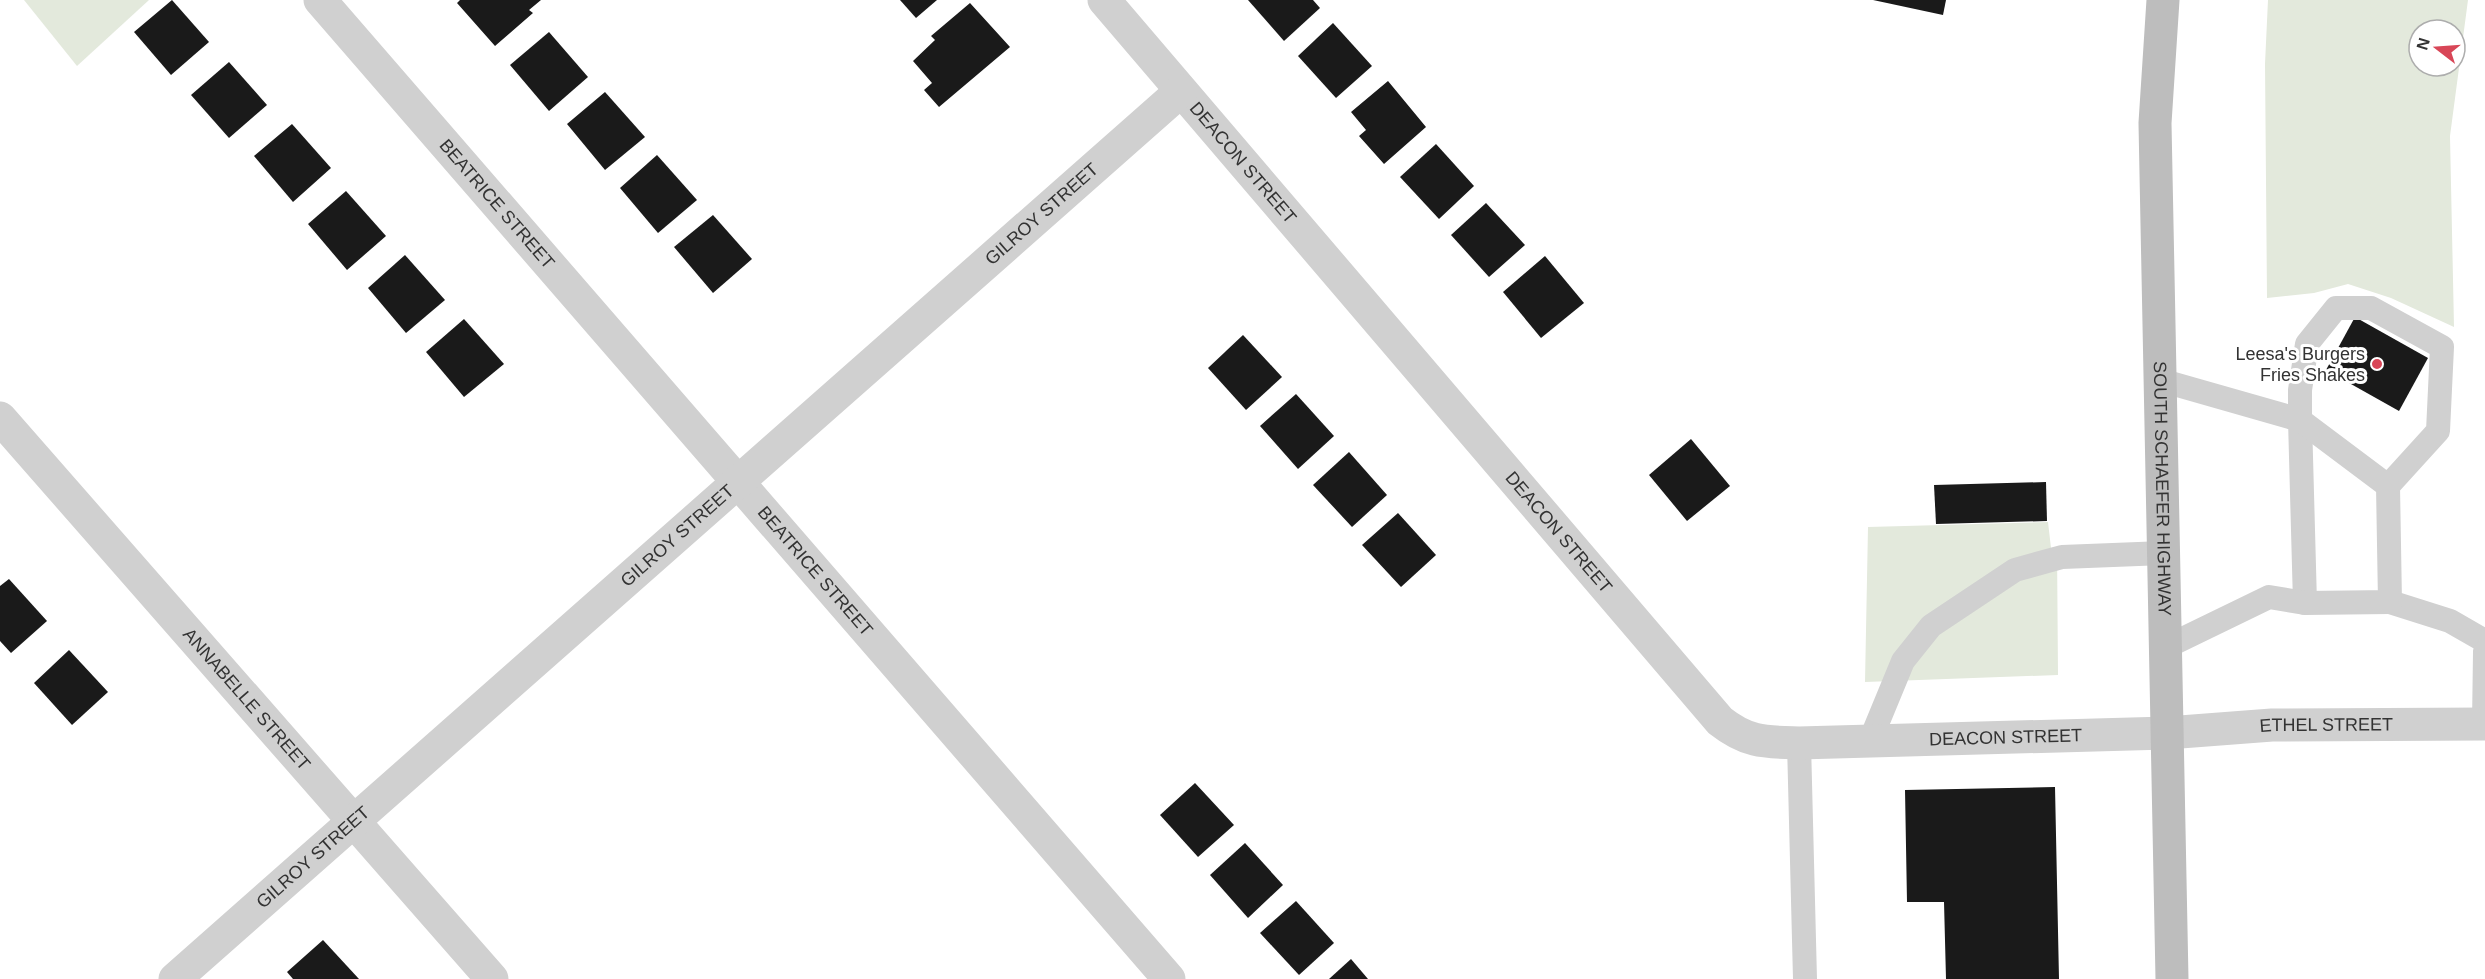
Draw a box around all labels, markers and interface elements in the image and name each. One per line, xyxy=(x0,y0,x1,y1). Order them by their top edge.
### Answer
north arrow xyxy=(2407,18,2467,78)
text: N xyxy=(2413,36,2433,52)
street label: DEACON STREET xyxy=(1186,98,1300,227)
street label: BEATRICE STREET xyxy=(435,135,558,273)
street label: GILROY STREET xyxy=(981,159,1102,269)
place label: Leesa's Burgers Fries Shakes xyxy=(2235,344,2365,385)
marker: Leesa's Burgers Fries Shakes xyxy=(2370,357,2384,371)
street label: SOUTH SCHAEFER HIGHWAY xyxy=(2150,361,2175,616)
street label: DEACON STREET xyxy=(1501,468,1616,597)
street label: GILROY STREET xyxy=(617,481,738,591)
street label: BEATRICE STREET xyxy=(754,502,877,640)
street label: ANNABELLE STREET xyxy=(179,624,314,774)
street label: ETHEL STREET xyxy=(2259,714,2393,736)
street label: DEACON STREET xyxy=(1929,725,2082,749)
street label: GILROY STREET xyxy=(252,802,373,912)

